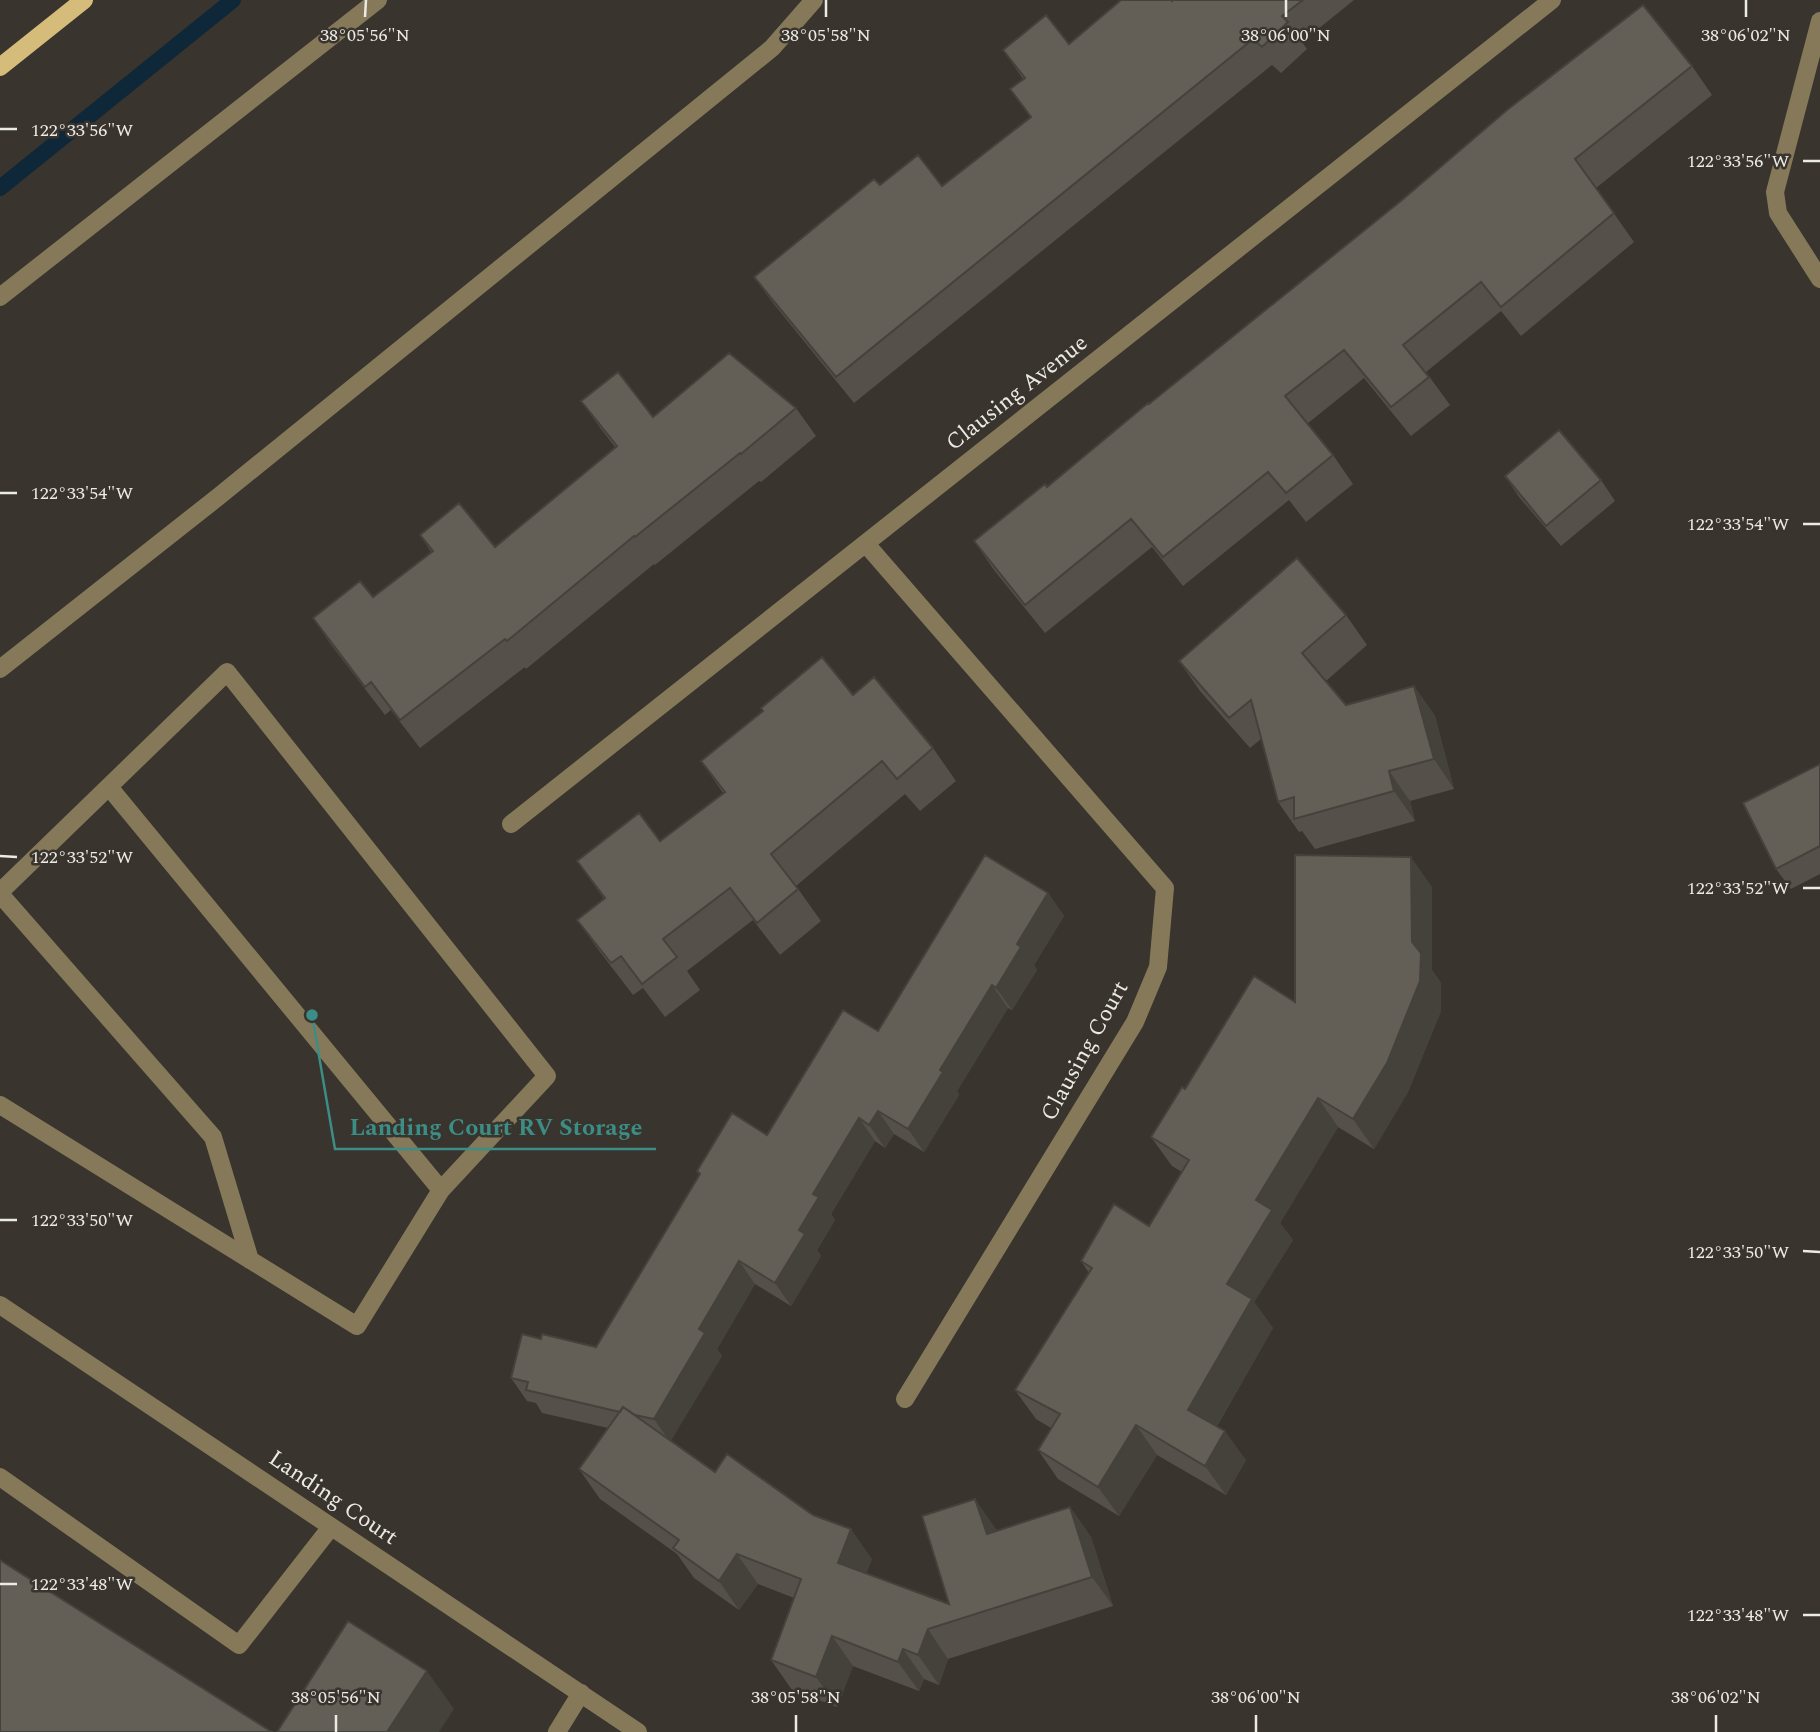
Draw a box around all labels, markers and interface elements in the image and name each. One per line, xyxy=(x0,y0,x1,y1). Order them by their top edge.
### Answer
text: 38°05'56"N xyxy=(320,22,410,49)
text: 38°05'58"N xyxy=(781,22,871,49)
text: 38°06'00"N xyxy=(1241,22,1331,49)
text: 38°06'02"N xyxy=(1701,22,1791,49)
text: 122°33'56"W xyxy=(31,117,133,144)
text: 122°33'56"W xyxy=(1687,148,1789,175)
street label: Clausing Avenue xyxy=(938,326,1096,460)
text: 122°33'54"W xyxy=(31,480,133,507)
text: 122°33'54"W xyxy=(1687,511,1789,538)
text: 122°33'52"W xyxy=(31,844,133,871)
text: 122°33'52"W xyxy=(1687,875,1789,902)
street label: Clausing Court xyxy=(1032,974,1138,1128)
callout: Landing Court RV Storage xyxy=(335,1104,656,1149)
text: Landing Court RV Storage xyxy=(350,1110,642,1146)
text: 122°33'50"W xyxy=(31,1207,133,1234)
text: 122°33'50"W xyxy=(1687,1239,1789,1266)
street label: Landing Court xyxy=(261,1442,405,1554)
text: 122°33'48"W xyxy=(31,1571,133,1598)
text: 122°33'48"W xyxy=(1687,1602,1789,1629)
text: 38°05'56"N xyxy=(291,1684,381,1711)
text: 38°05'58"N xyxy=(751,1684,841,1711)
text: 38°06'00"N xyxy=(1211,1684,1301,1711)
text: 38°06'02"N xyxy=(1671,1684,1761,1711)

